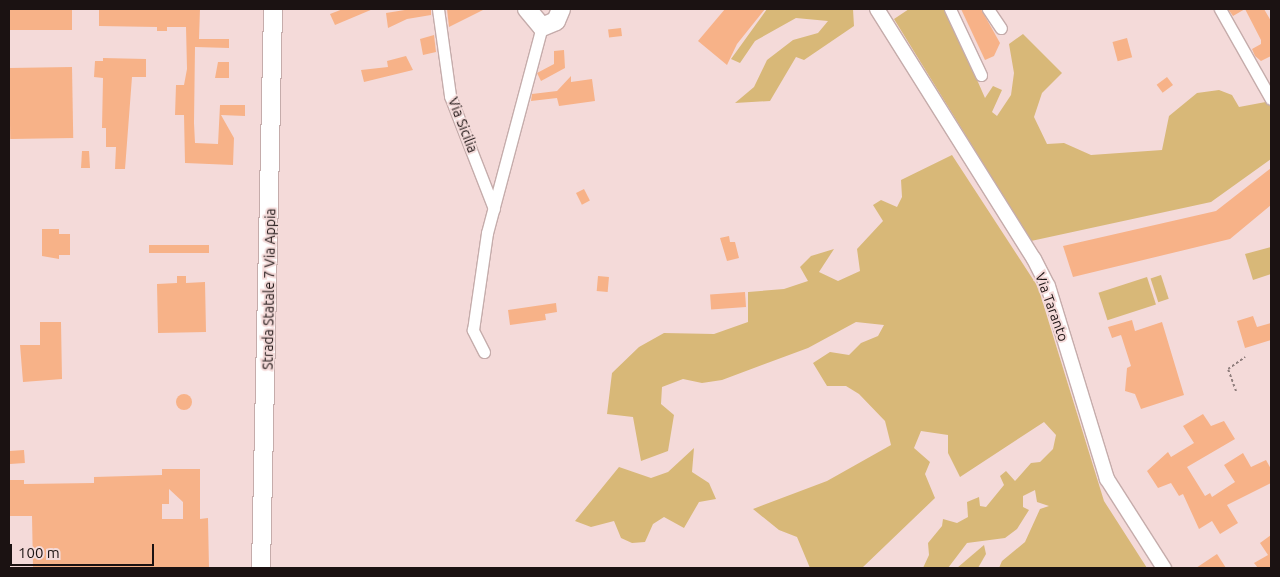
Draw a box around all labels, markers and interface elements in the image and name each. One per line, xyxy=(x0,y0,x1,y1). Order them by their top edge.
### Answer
street label: Via Sicilia xyxy=(445,95,481,155)
street label: Strada Statale 7 Via Appia xyxy=(259,208,279,370)
street label: Via Taranto xyxy=(1032,270,1072,344)
scale bar xyxy=(12,534,156,566)
text: 100 m xyxy=(18,544,60,561)

